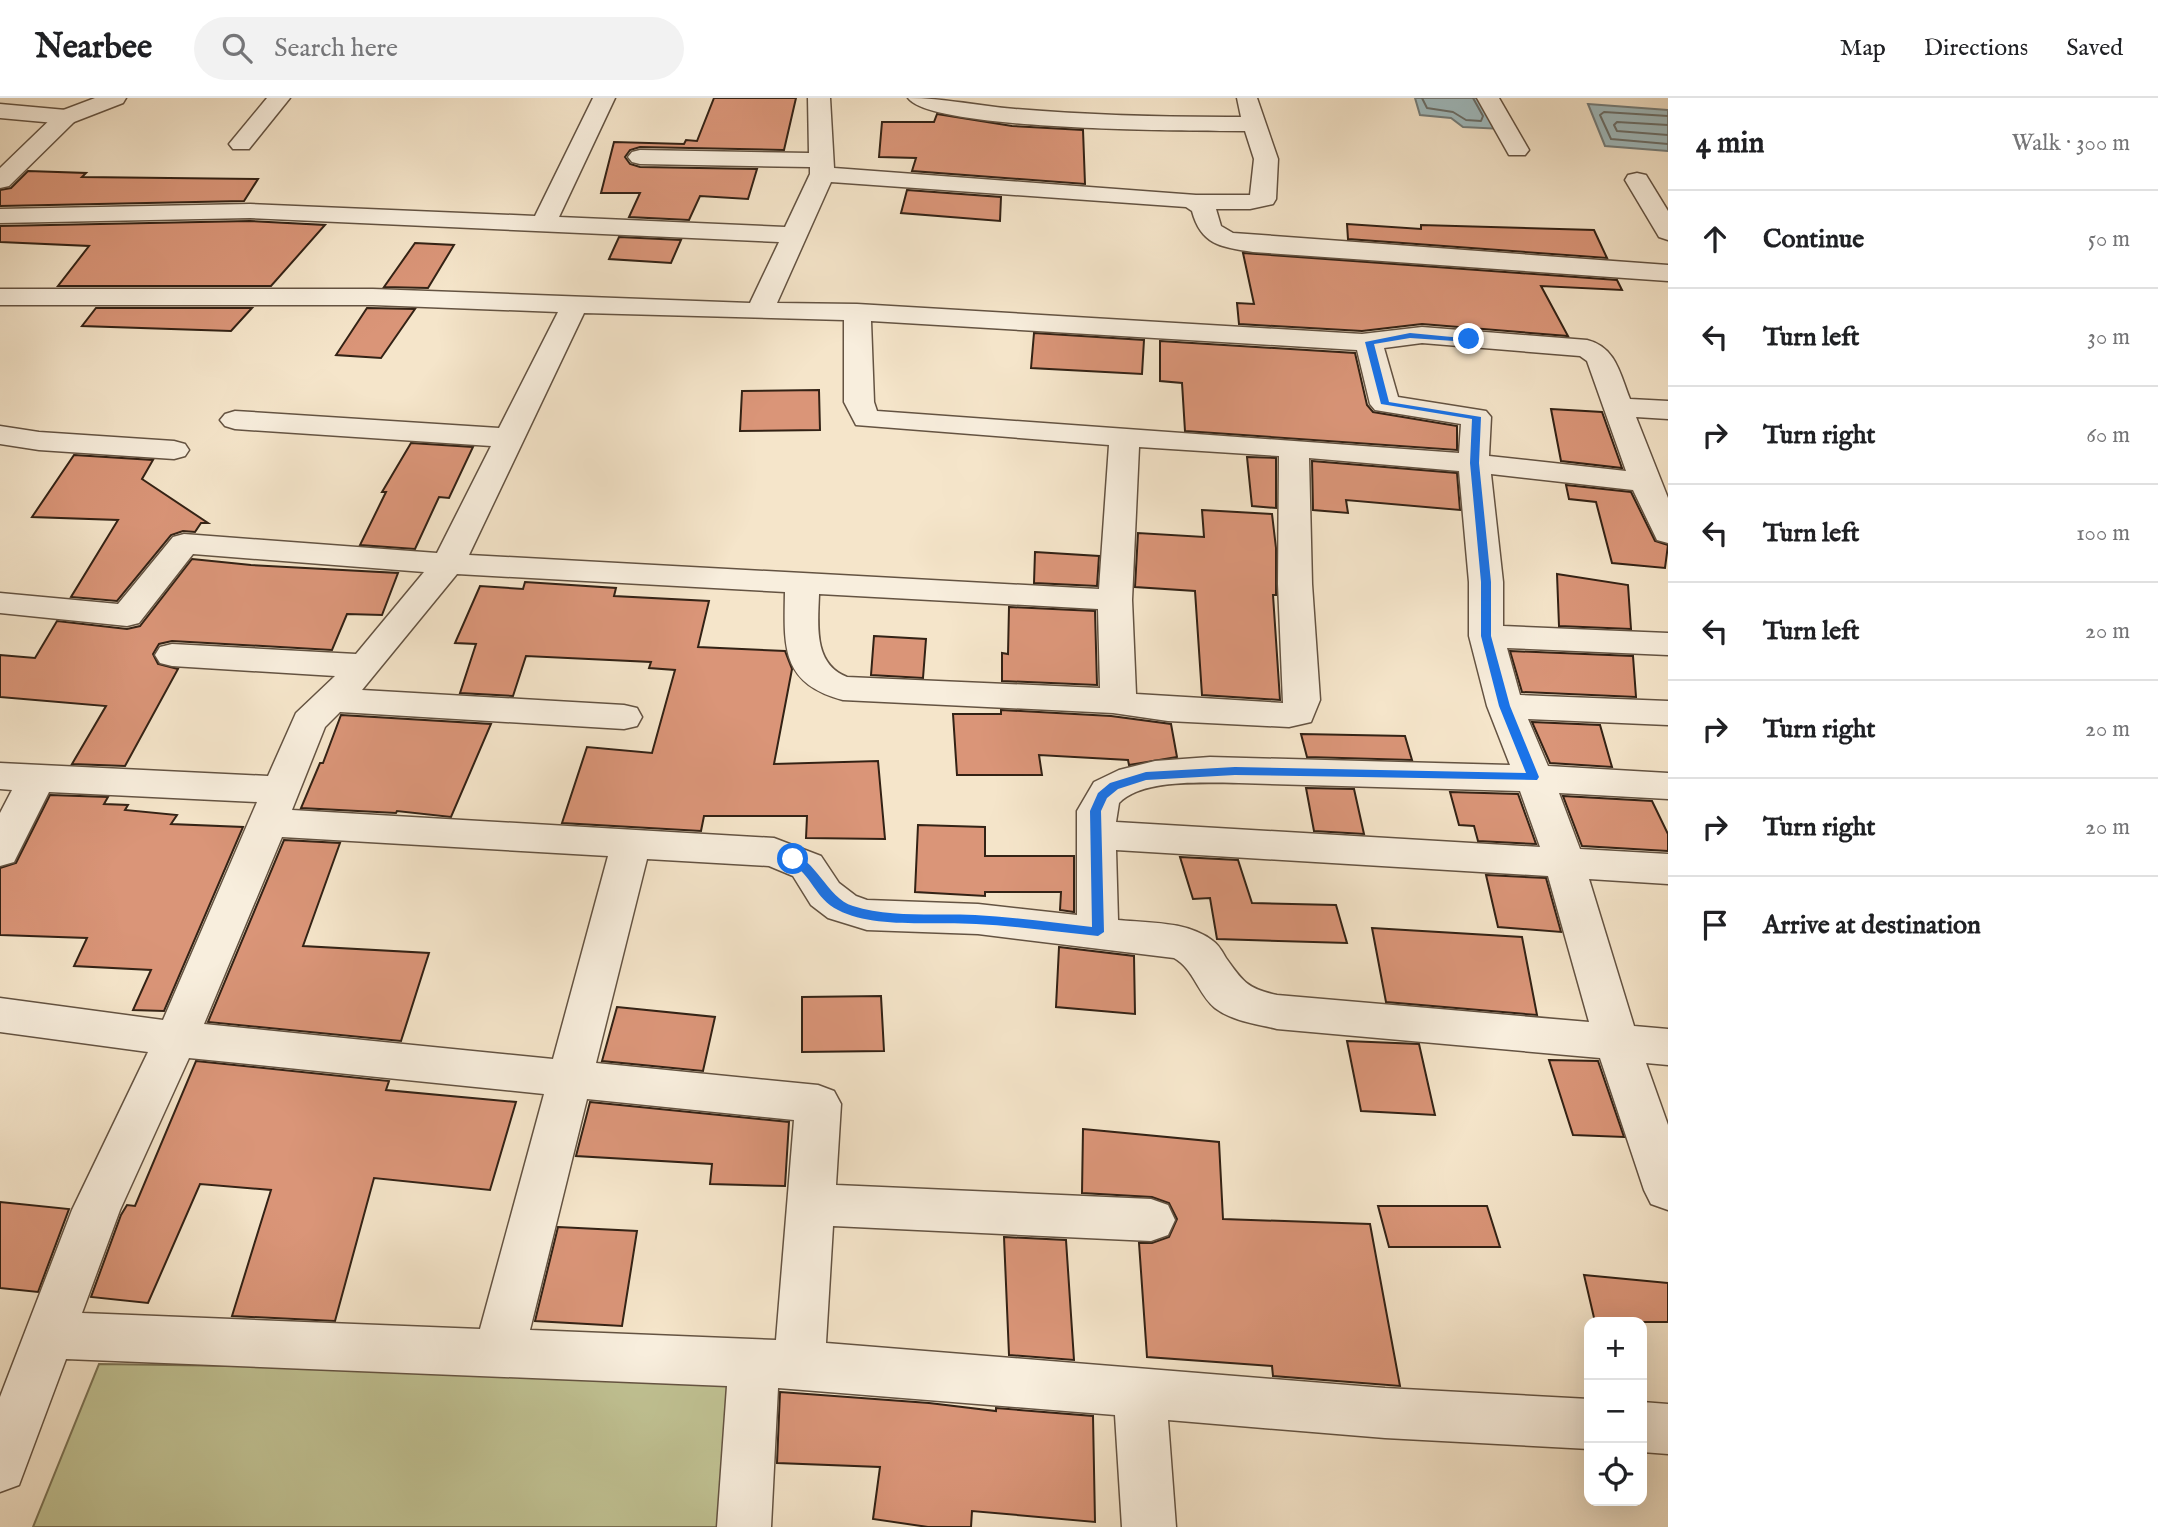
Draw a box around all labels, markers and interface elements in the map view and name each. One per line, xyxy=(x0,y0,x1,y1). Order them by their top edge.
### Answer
search box xyxy=(194,17,684,80)
text: Nearbee xyxy=(35,27,152,69)
icon: search xyxy=(218,29,256,67)
text: Search here xyxy=(274,32,398,65)
text: Map xyxy=(1840,33,1886,64)
text: Directions xyxy=(1924,33,2028,64)
text: Saved xyxy=(2066,33,2123,64)
text: 4 min xyxy=(1696,125,1764,163)
text: Walk · 300 m xyxy=(2012,129,2130,158)
icon: ahead xyxy=(1696,220,1734,258)
text: Continue xyxy=(1763,223,1864,256)
text: 50 m xyxy=(2088,225,2130,254)
icon: left xyxy=(1696,318,1734,356)
text: Turn left xyxy=(1763,321,1860,354)
route end xyxy=(1453,323,1484,354)
text: 30 m xyxy=(2087,323,2130,352)
icon: right xyxy=(1696,416,1734,454)
text: Turn right xyxy=(1763,419,1876,452)
text: 60 m xyxy=(2086,421,2130,450)
icon: left xyxy=(1696,514,1734,552)
text: Turn left xyxy=(1763,517,1860,550)
text: 100 m xyxy=(2076,519,2130,548)
icon: left xyxy=(1696,612,1734,650)
text: Turn left xyxy=(1763,615,1860,648)
text: 20 m xyxy=(2085,617,2130,646)
icon: right xyxy=(1696,710,1734,748)
text: Turn right xyxy=(1763,713,1876,746)
text: 20 m xyxy=(2085,715,2130,744)
icon: right xyxy=(1696,808,1734,846)
text: Turn right xyxy=(1763,811,1876,844)
text: 20 m xyxy=(2085,813,2130,842)
route start xyxy=(777,843,808,874)
icon: arrive xyxy=(1696,906,1734,944)
text: Arrive at destination xyxy=(1763,909,1981,942)
map controls xyxy=(1584,1317,1647,1506)
button: + xyxy=(1584,1317,1647,1380)
button: − xyxy=(1584,1380,1647,1443)
button: locate xyxy=(1584,1443,1647,1506)

